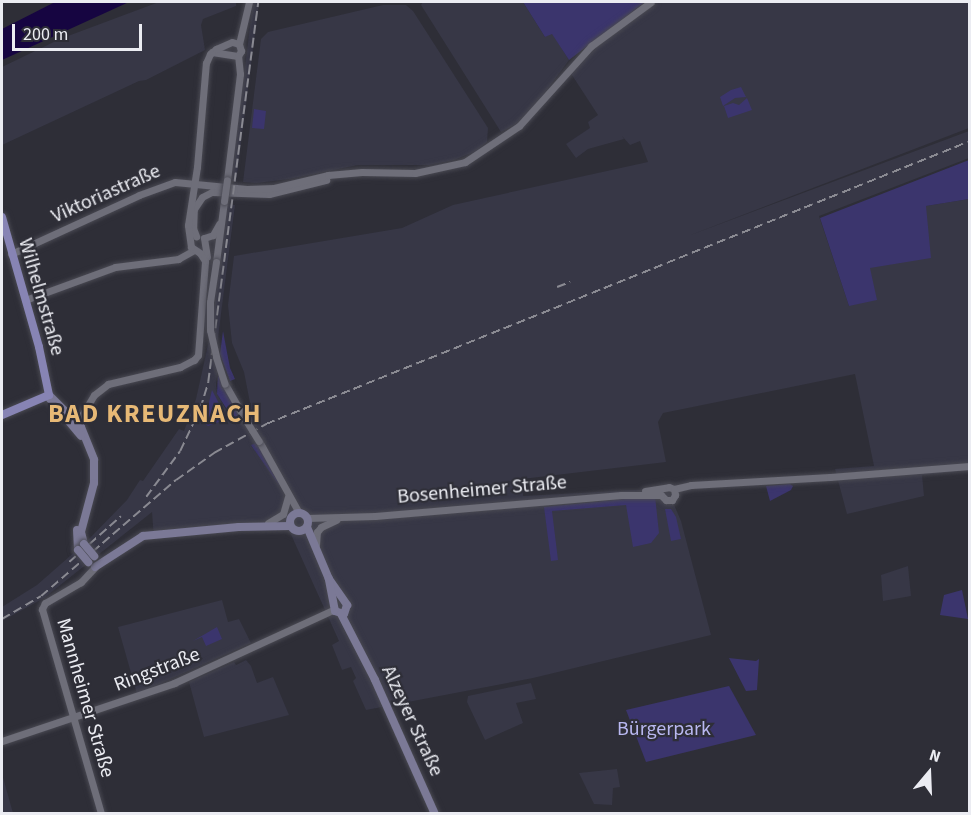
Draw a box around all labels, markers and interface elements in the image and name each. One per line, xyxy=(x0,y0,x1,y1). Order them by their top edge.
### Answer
scale bar xyxy=(15,12,146,50)
text: 200 m xyxy=(23,22,68,47)
street label: Viktoriastraße xyxy=(48,159,164,229)
street label: Wilhelmstraße xyxy=(13,236,69,358)
district label: BAD KREUZNACH xyxy=(48,398,262,430)
street label: Bosenheimer Straße xyxy=(396,471,568,509)
street label: Mannheimer Straße xyxy=(51,616,119,780)
street label: Ringstraße xyxy=(111,643,203,697)
street label: Alzeyer Straße xyxy=(376,662,448,780)
park label: Bürgerpark xyxy=(617,717,711,741)
north arrow xyxy=(899,743,959,803)
text: N xyxy=(926,744,943,768)

